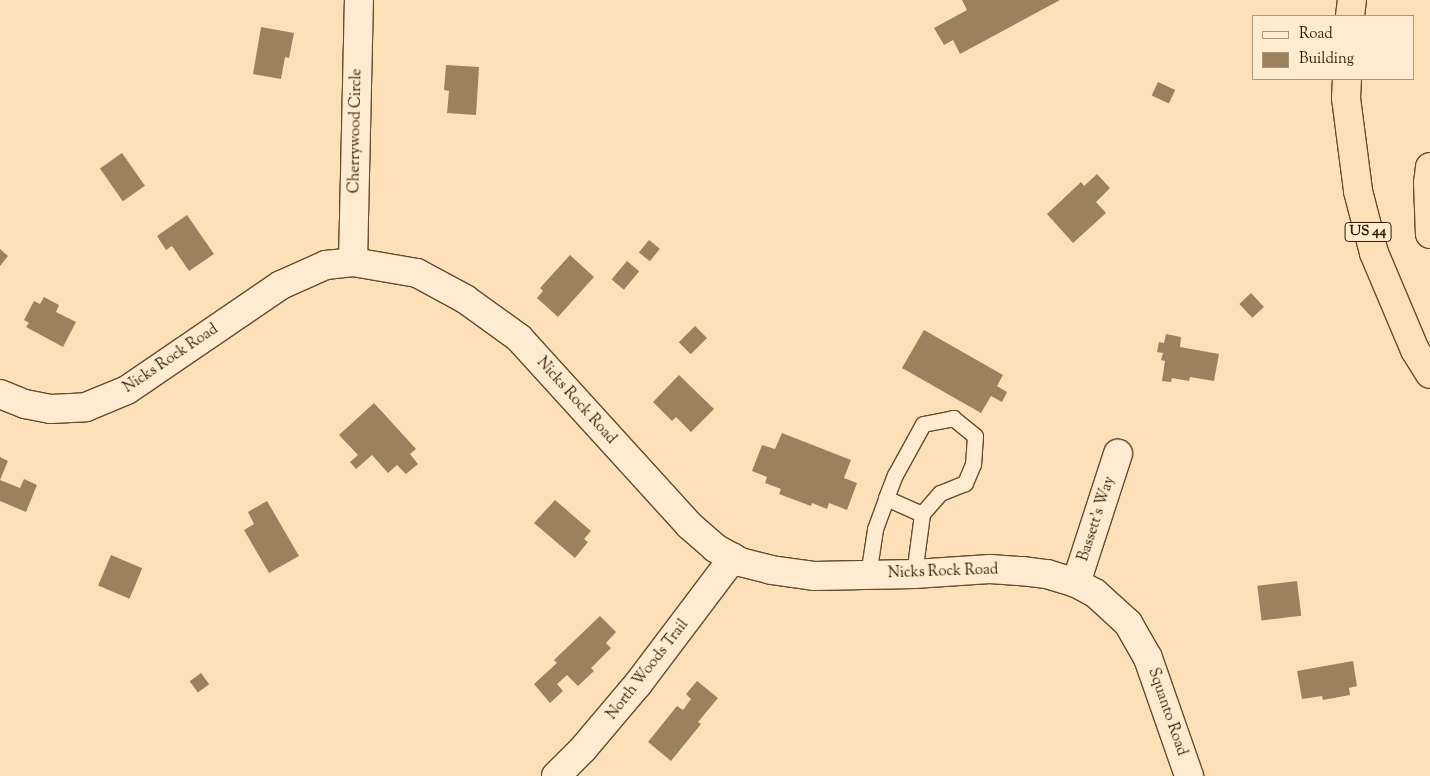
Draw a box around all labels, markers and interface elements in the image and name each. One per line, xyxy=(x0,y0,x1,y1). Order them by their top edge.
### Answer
legend xyxy=(1252,15,1415,80)
text: Road xyxy=(1299,24,1333,45)
text: Building xyxy=(1299,49,1354,70)
street label: Cherrywood Circle xyxy=(346,68,366,194)
road number: US 44 xyxy=(1344,220,1392,243)
street label: Nicks Rock Road xyxy=(120,321,222,397)
street label: Nicks Rock Road xyxy=(532,354,620,448)
street label: Bassett's Way xyxy=(1075,474,1119,564)
street label: Nicks Rock Road xyxy=(888,561,998,583)
street label: North Woods Trail xyxy=(603,616,693,724)
street label: Squanto Road xyxy=(1144,666,1190,758)

